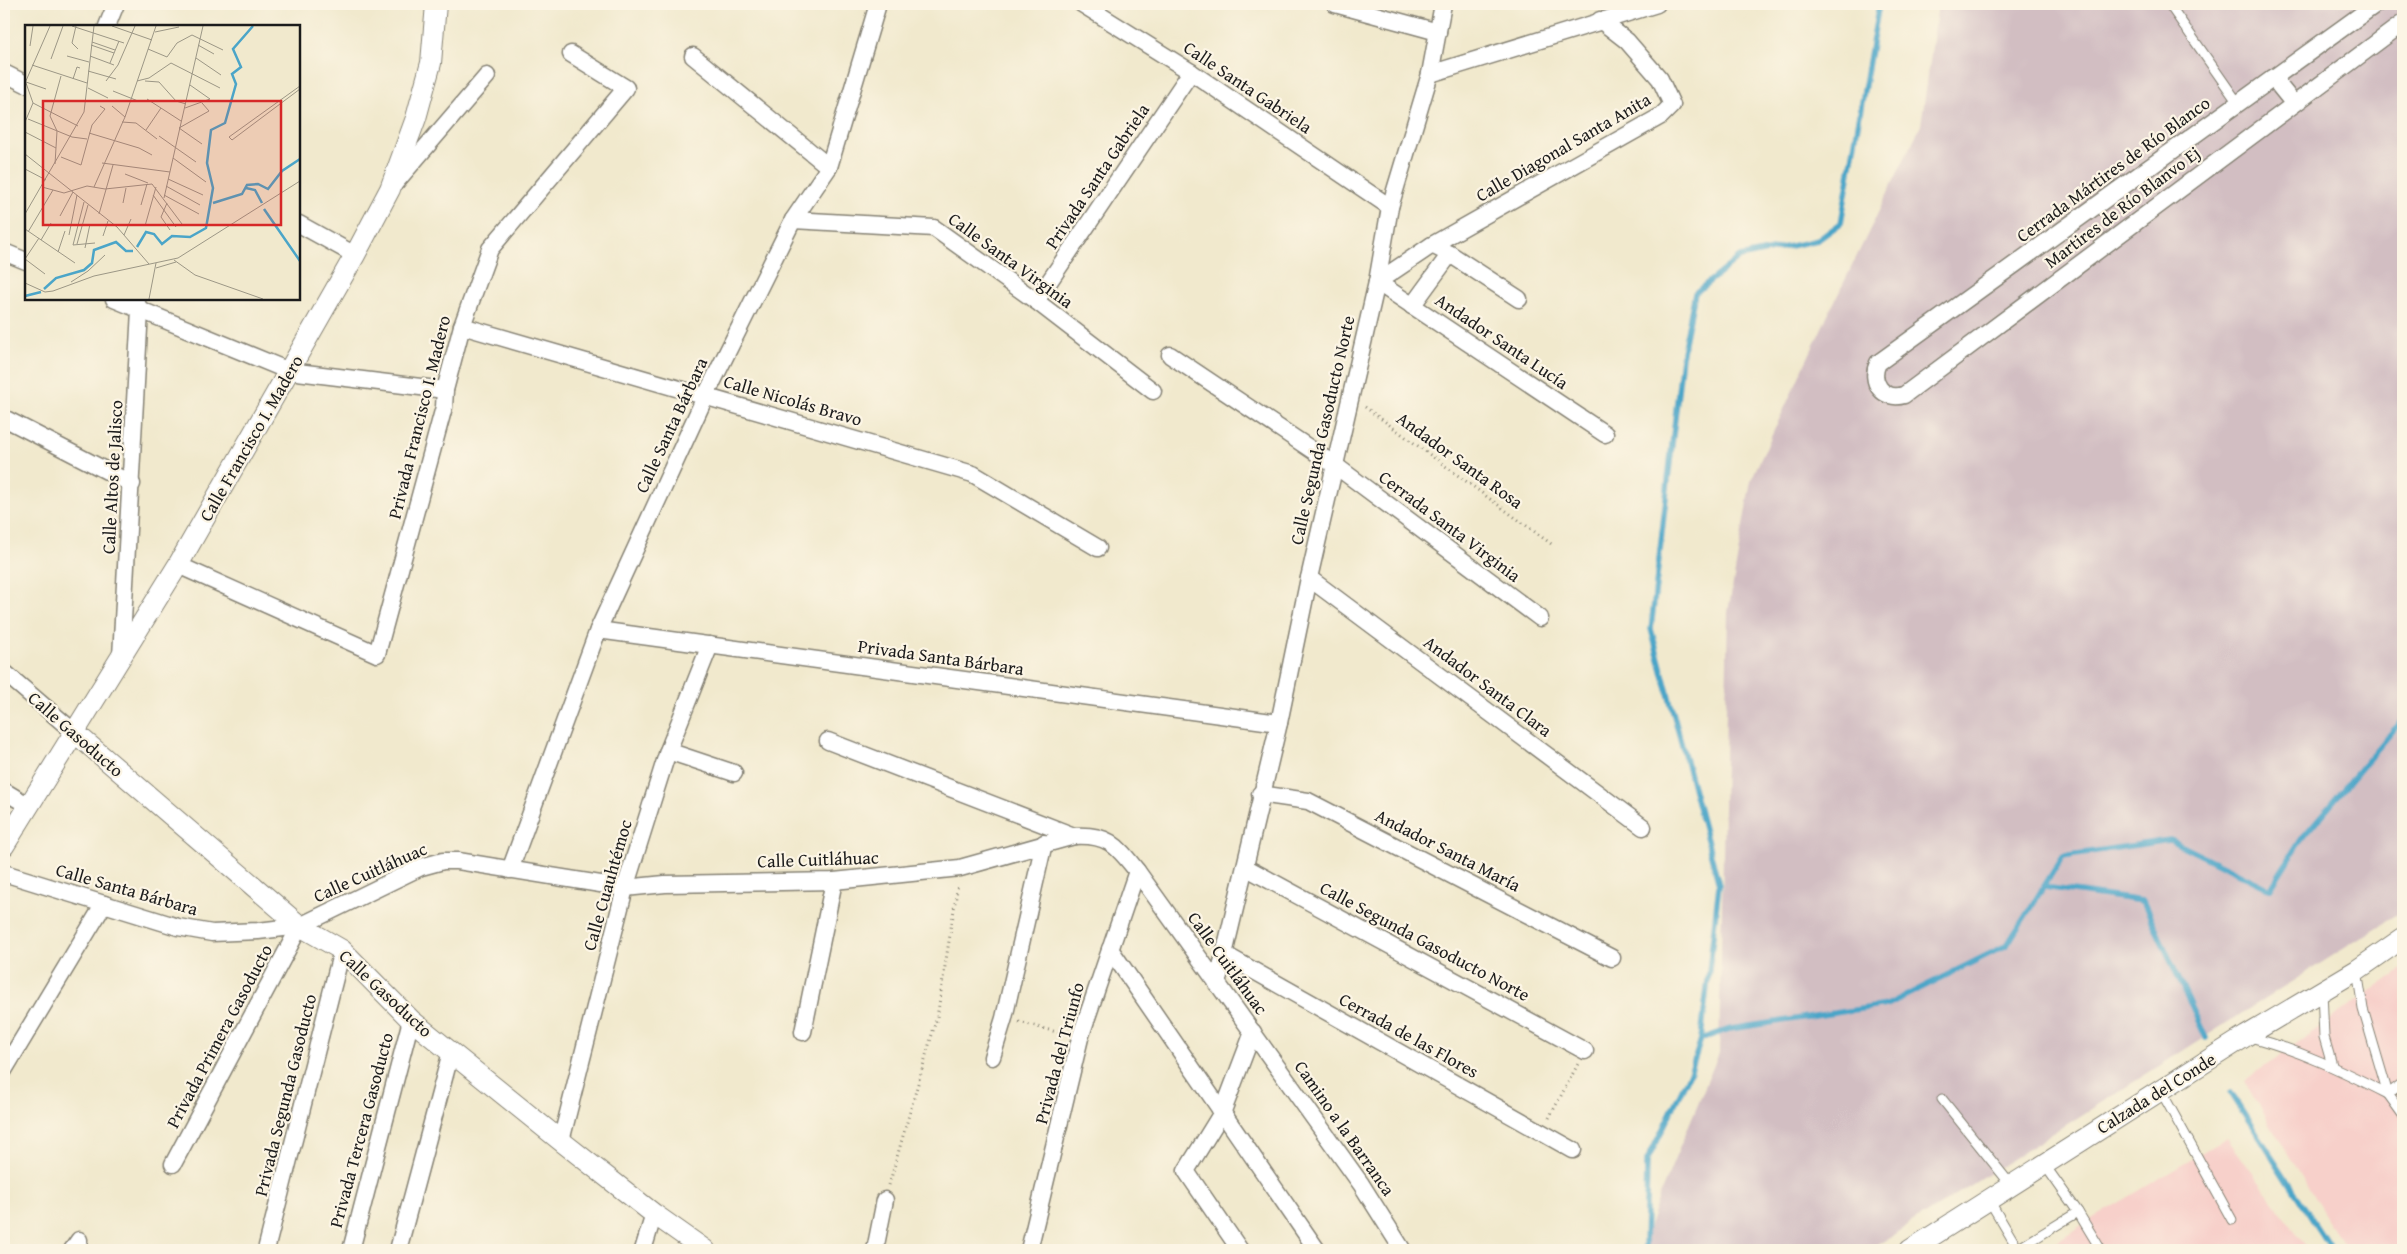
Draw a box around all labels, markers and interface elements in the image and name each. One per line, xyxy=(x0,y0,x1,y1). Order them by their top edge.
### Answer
inset map xyxy=(25,25,300,300)
street label: Calle Santa Gabriela xyxy=(1178,34,1318,140)
street label: Calle Diagonal Santa Anita xyxy=(1470,86,1656,208)
street label: Cerrada Mártires de Río Blanco xyxy=(2010,89,2216,249)
street label: Privada Santa Gabriela xyxy=(1038,97,1156,254)
street label: Martires de Río Blanvo Ej xyxy=(2038,139,2206,275)
street label: Calle Santa Virginia xyxy=(943,205,1080,315)
street label: Andador Santa Lucía xyxy=(1430,286,1574,396)
street label: Privada Francisco I. Madero xyxy=(381,312,457,522)
street label: Calle Segunda Gasoducto Norte xyxy=(1282,313,1362,547)
street label: Calle Francisco I. Madero xyxy=(192,350,310,526)
street label: Calle Santa Bárbara xyxy=(628,352,714,497)
street label: Calle Nicolás Bravo xyxy=(721,367,865,433)
street label: Calle Altos de Jalisco xyxy=(94,399,130,555)
street label: Andador Santa Rosa xyxy=(1391,405,1529,516)
street label: Cerrada Santa Virginia xyxy=(1373,464,1527,589)
street label: Andador Santa Clara xyxy=(1418,629,1558,744)
street label: Privada Santa Bárbara xyxy=(856,632,1026,682)
street label: Calle Gasoducto xyxy=(22,685,130,783)
street label: Andador Santa María xyxy=(1371,802,1526,899)
street label: Calle Cuauhtémoc xyxy=(575,816,639,954)
street label: Calle Cuitláhuac xyxy=(309,835,431,909)
street label: Calle Cuitláhuac xyxy=(757,843,879,875)
street label: Calle Santa Bárbara xyxy=(53,856,202,922)
street label: Calle Segunda Gasoducto Norte xyxy=(1315,874,1535,1008)
street label: Calle Cuitláhuac xyxy=(1181,906,1275,1020)
street label: Privada Primera Gasoducto xyxy=(159,939,279,1133)
street label: Calle Gasoducto xyxy=(333,943,439,1043)
street label: Privada del Triunfo xyxy=(1027,979,1091,1127)
street label: Cerrada de las Flores xyxy=(1334,985,1484,1085)
street label: Privada Segunda Gasoducto xyxy=(247,991,323,1199)
street label: Privada Tercera Gasoducto xyxy=(322,1030,400,1230)
street label: Calzada del Conde xyxy=(2091,1046,2221,1140)
street label: Camino a la Barranca xyxy=(1288,1055,1402,1202)

